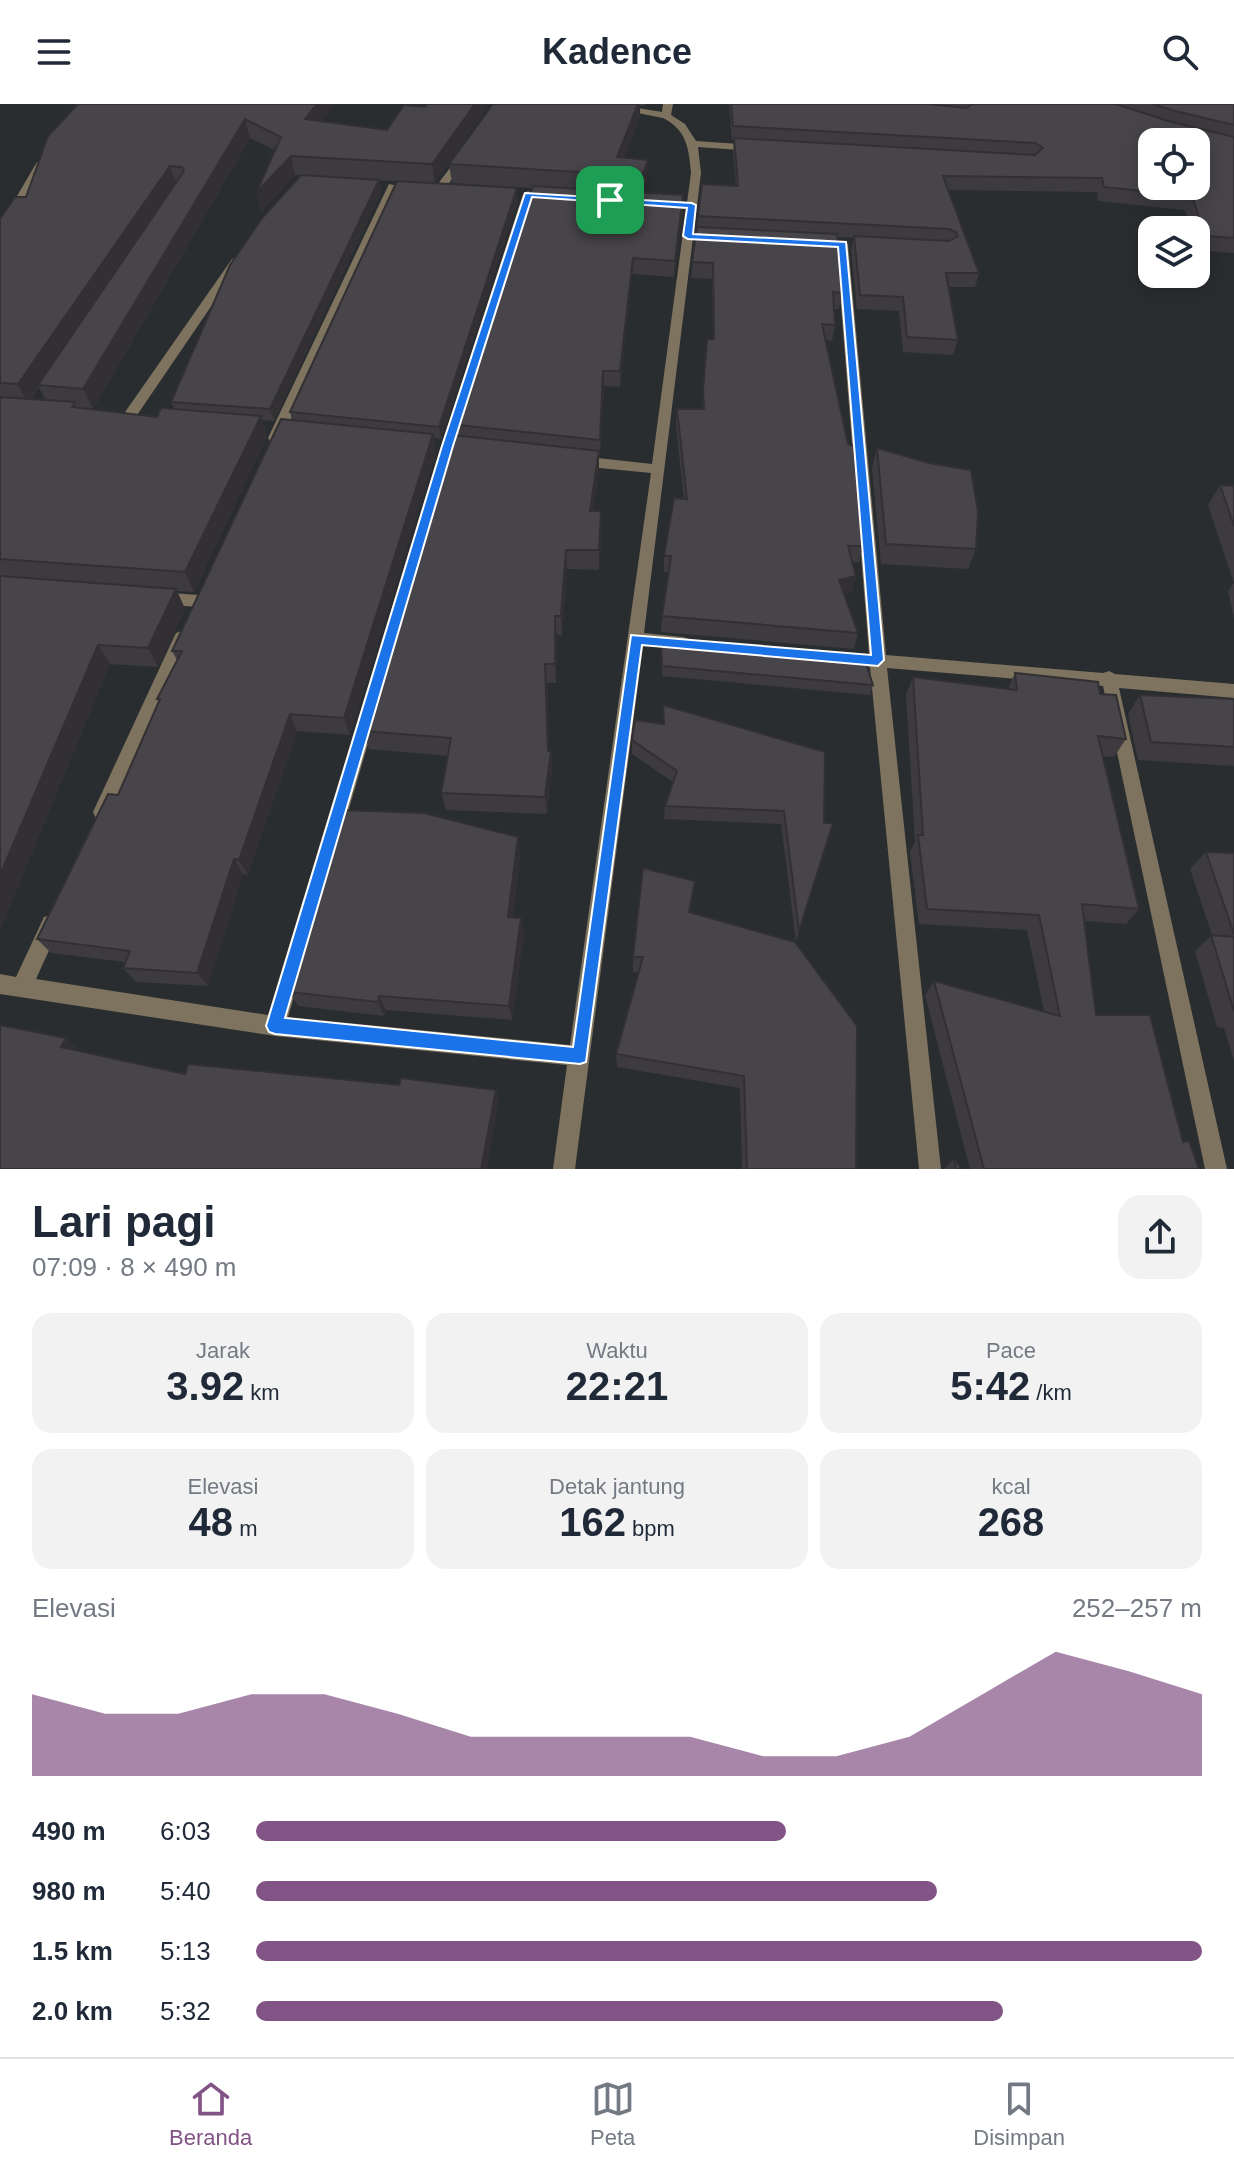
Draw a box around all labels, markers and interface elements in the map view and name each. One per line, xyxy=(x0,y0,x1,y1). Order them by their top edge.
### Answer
icon: menu xyxy=(32,30,76,74)
icon: search xyxy=(1158,30,1202,74)
text: Kadence xyxy=(542,31,692,72)
map controls xyxy=(1138,128,1210,288)
button: locate xyxy=(1138,128,1210,200)
pin xyxy=(576,166,644,234)
icon: arrive xyxy=(588,178,632,222)
button: layers xyxy=(1138,216,1210,288)
button: share xyxy=(1118,1195,1202,1279)
text: Lari pagi xyxy=(32,1197,215,1246)
text: 07:09 · 8 × 490 m xyxy=(32,1252,237,1282)
text: Jarak xyxy=(196,1338,250,1363)
text: Waktu xyxy=(586,1338,648,1363)
text: Pace xyxy=(986,1338,1036,1363)
text: 3.92 xyxy=(166,1364,244,1408)
text: 22:21 xyxy=(566,1364,668,1408)
text: 5:42 xyxy=(950,1364,1030,1408)
text: km xyxy=(244,1380,280,1405)
text: /km xyxy=(1030,1380,1072,1405)
text: Elevasi xyxy=(188,1474,258,1499)
text: Detak jantung xyxy=(549,1474,685,1499)
text: kcal xyxy=(991,1474,1031,1499)
text: 48 xyxy=(189,1500,233,1544)
text: 162 xyxy=(559,1500,626,1544)
text: 268 xyxy=(978,1500,1044,1544)
text: m xyxy=(233,1516,257,1541)
text: bpm xyxy=(626,1516,675,1541)
text: Elevasi xyxy=(32,1593,116,1623)
text: 252–257 m xyxy=(1072,1593,1202,1623)
text: 490 m xyxy=(32,1816,106,1846)
text: 6:03 xyxy=(160,1816,211,1846)
text: 980 m xyxy=(32,1876,106,1906)
text: 5:40 xyxy=(160,1876,211,1906)
text: 1.5 km xyxy=(32,1936,113,1966)
text: 5:13 xyxy=(160,1936,211,1966)
text: 2.0 km xyxy=(32,1996,113,2026)
text: 5:32 xyxy=(160,1996,211,2026)
tab: Beranda xyxy=(169,2077,252,2151)
tab: Peta xyxy=(590,2077,635,2151)
tab: Disimpan xyxy=(973,2077,1065,2151)

